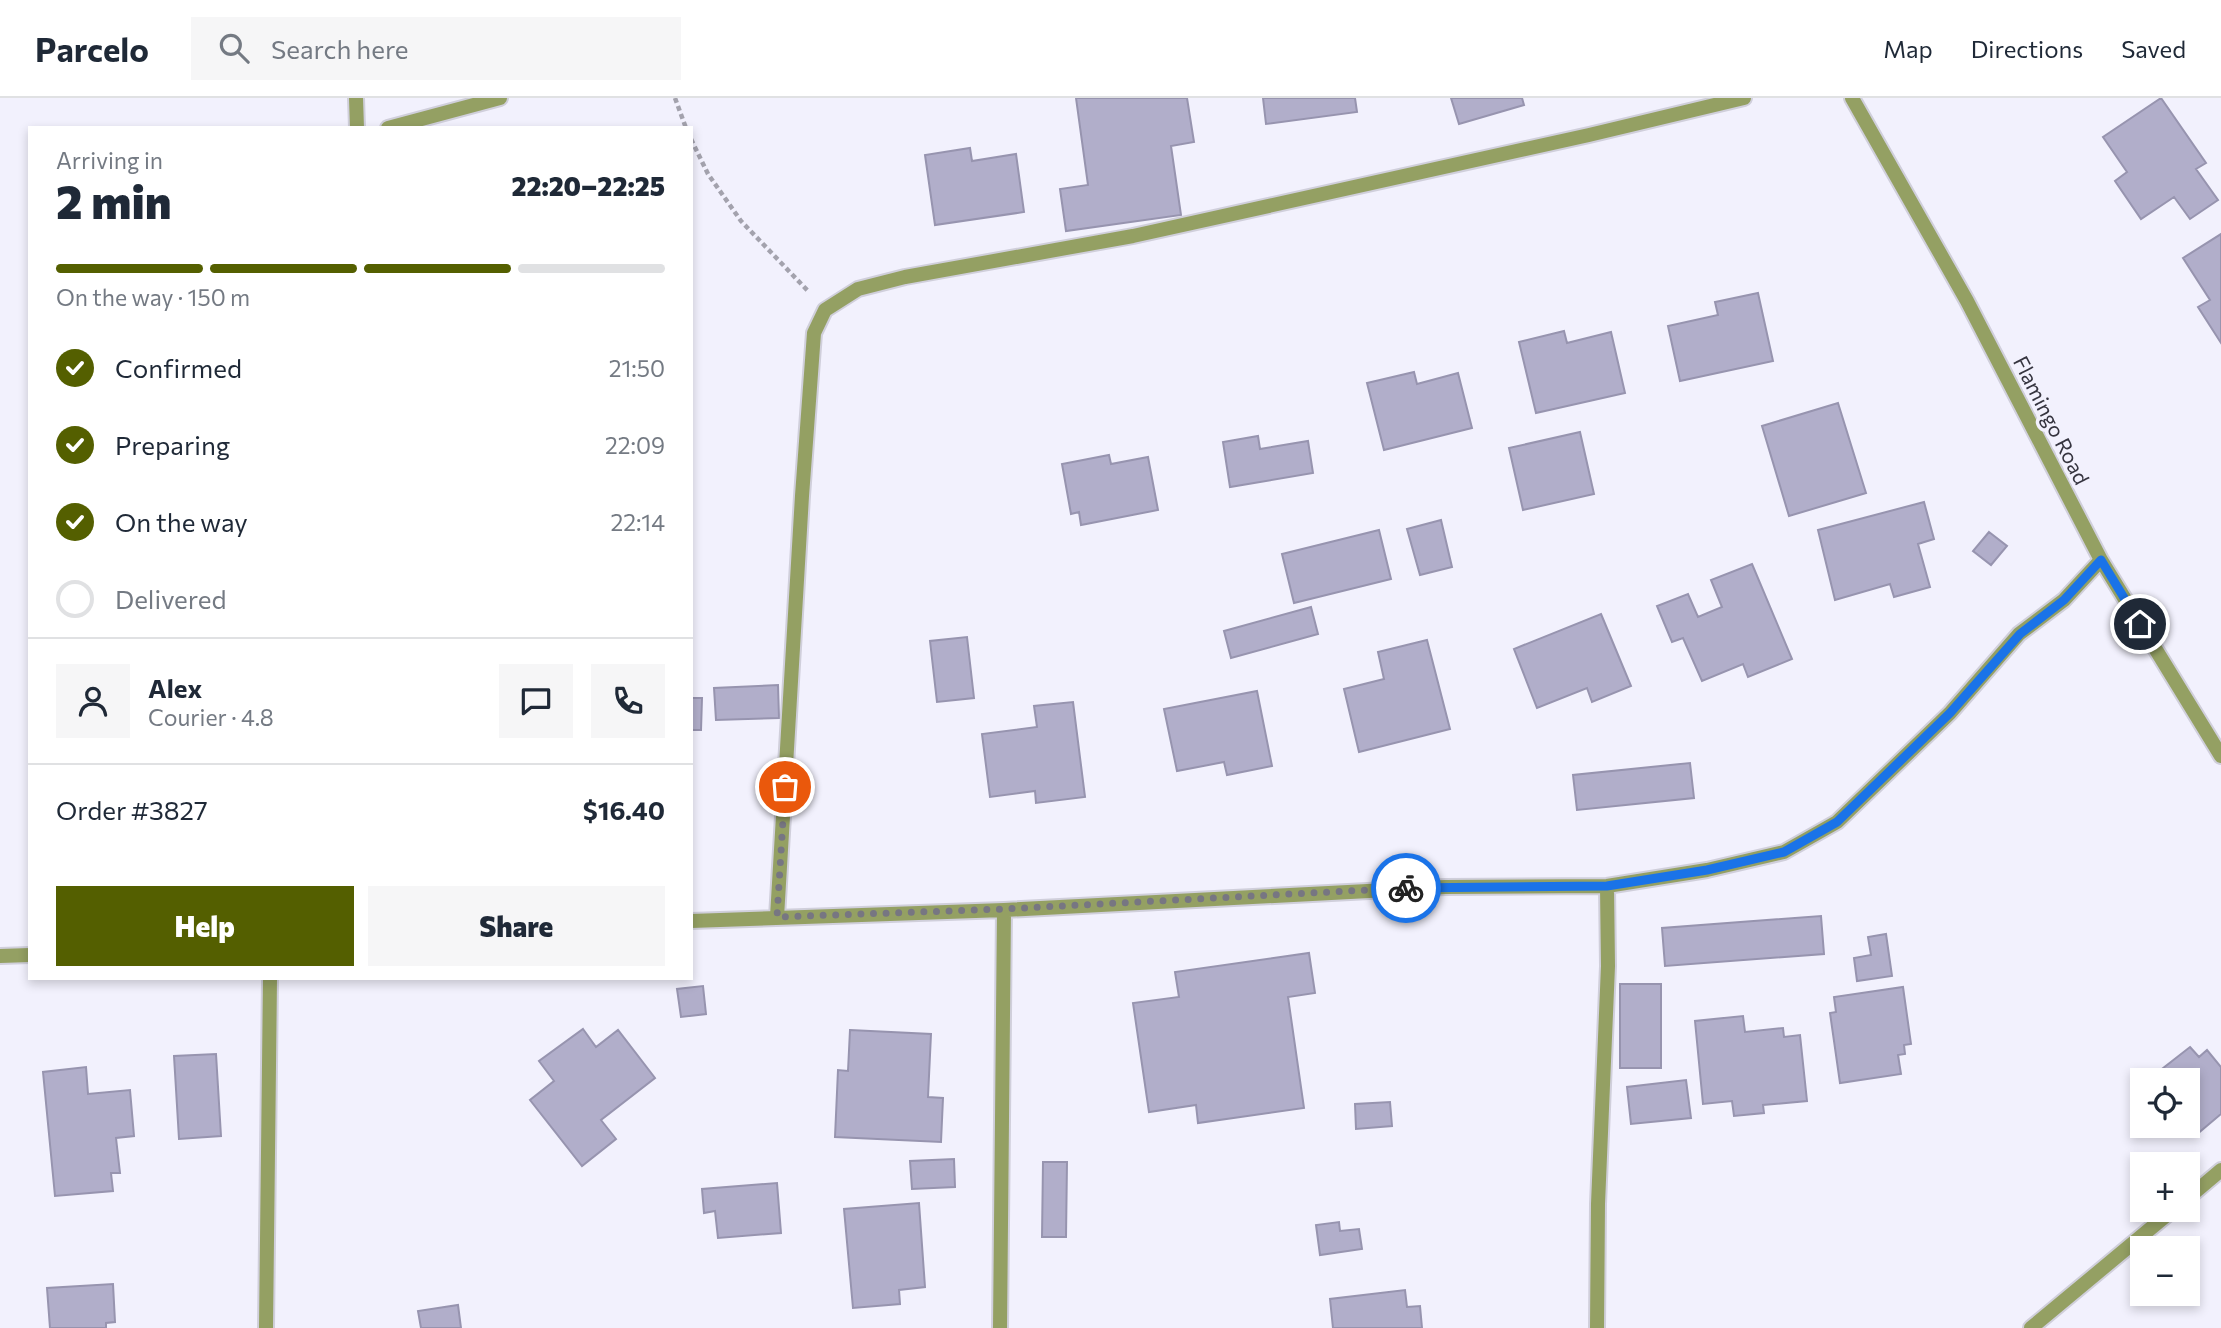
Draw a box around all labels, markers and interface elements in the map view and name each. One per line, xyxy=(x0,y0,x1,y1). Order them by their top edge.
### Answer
search box xyxy=(191,17,681,80)
text: Parcelo xyxy=(35,28,149,69)
icon: search xyxy=(215,29,253,67)
text: Search here xyxy=(271,33,409,64)
text: Map xyxy=(1883,34,1933,63)
text: Directions xyxy=(1971,34,2083,63)
text: Saved xyxy=(2121,34,2186,63)
text: Arriving in xyxy=(56,146,163,174)
text: 22:20–22:25 xyxy=(512,170,665,201)
text: 2 min xyxy=(56,172,172,228)
text: On the way · 150 m xyxy=(56,283,250,311)
icon: check xyxy=(56,349,94,387)
text: Confirmed xyxy=(115,352,242,383)
street label: Flamingo Road xyxy=(2009,352,2095,488)
text: 21:50 xyxy=(609,354,665,382)
icon: check xyxy=(56,426,94,464)
text: Preparing xyxy=(115,429,230,460)
text: 22:09 xyxy=(605,431,665,459)
icon: check xyxy=(56,503,94,541)
text: On the way xyxy=(115,506,248,537)
text: 22:14 xyxy=(610,508,665,536)
text: Delivered xyxy=(115,583,226,614)
pin xyxy=(2110,594,2170,654)
icon: home xyxy=(2121,605,2159,643)
button: person xyxy=(56,664,130,738)
button: chat xyxy=(499,664,573,738)
button: phone xyxy=(591,664,665,738)
text: Alex xyxy=(148,672,202,703)
text: Courier · 4.8 xyxy=(148,703,274,731)
pin xyxy=(755,757,815,817)
icon: bag xyxy=(766,768,804,806)
text: Order #3827 xyxy=(56,794,208,825)
text: $16.40 xyxy=(583,794,665,825)
courier xyxy=(1371,853,1441,923)
icon: bike xyxy=(1387,869,1425,907)
button: Help xyxy=(56,886,354,966)
button: Share xyxy=(368,886,665,966)
map controls xyxy=(2130,1068,2200,1306)
button: locate xyxy=(2130,1068,2200,1138)
button: + xyxy=(2130,1152,2200,1222)
button: − xyxy=(2130,1236,2200,1306)

